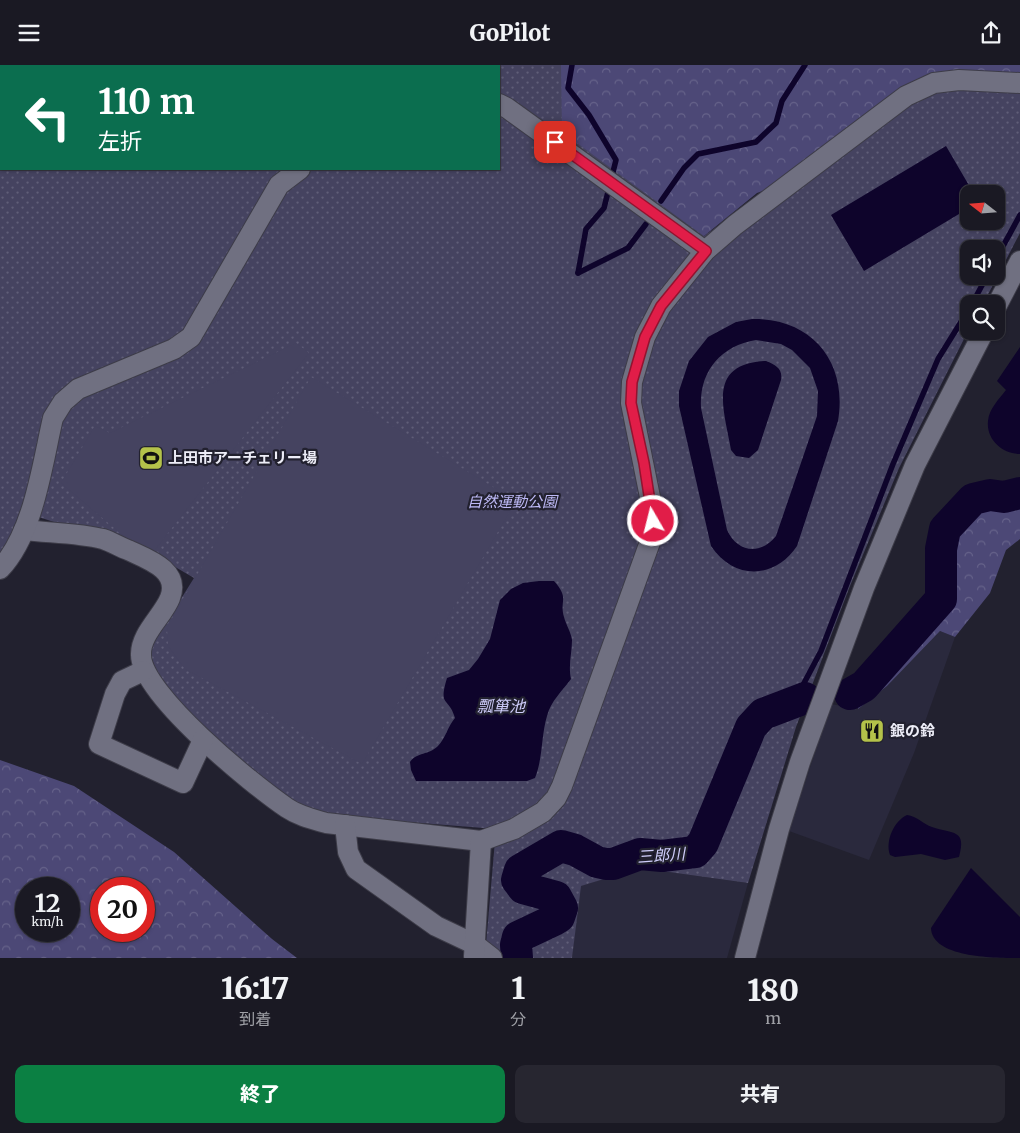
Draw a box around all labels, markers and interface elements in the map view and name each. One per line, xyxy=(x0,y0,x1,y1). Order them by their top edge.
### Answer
icon: menu xyxy=(15,19,43,47)
text: GoPilot xyxy=(470,19,550,47)
icon: share xyxy=(977,19,1005,47)
text: 110 m xyxy=(98,80,195,124)
icon: left xyxy=(15,85,80,150)
pin xyxy=(534,121,576,163)
text: 左折 xyxy=(98,127,142,155)
icon: arrive xyxy=(541,128,569,156)
north arrow xyxy=(960,185,1005,230)
map controls xyxy=(960,185,1005,340)
button: sound xyxy=(960,240,1005,285)
button: search xyxy=(960,295,1005,340)
sports icon: 上田市アーチェリー場 xyxy=(138,445,164,471)
place label: 上田市アーチェリー場 xyxy=(168,448,317,467)
park label: 自然運動公園 xyxy=(467,492,559,511)
position arrow xyxy=(626,494,678,546)
water label: 瓢箪池 xyxy=(477,696,527,716)
restaurant icon: 銀の鈴 xyxy=(859,718,885,744)
place label: 銀の鈴 xyxy=(890,721,935,740)
water label: 三郎川 xyxy=(636,843,688,867)
speed limit sign: 20 xyxy=(90,877,155,942)
text: 12 xyxy=(34,887,61,919)
text: km/h xyxy=(32,914,63,929)
text: 16:17 xyxy=(221,969,289,1007)
text: 1 xyxy=(511,969,525,1007)
text: 180 xyxy=(747,971,799,1009)
text: m xyxy=(765,1008,781,1028)
text: 到着 xyxy=(239,1009,271,1029)
text: 分 xyxy=(510,1009,526,1029)
button: 終了 xyxy=(15,1065,505,1123)
button: 共有 xyxy=(515,1065,1005,1123)

